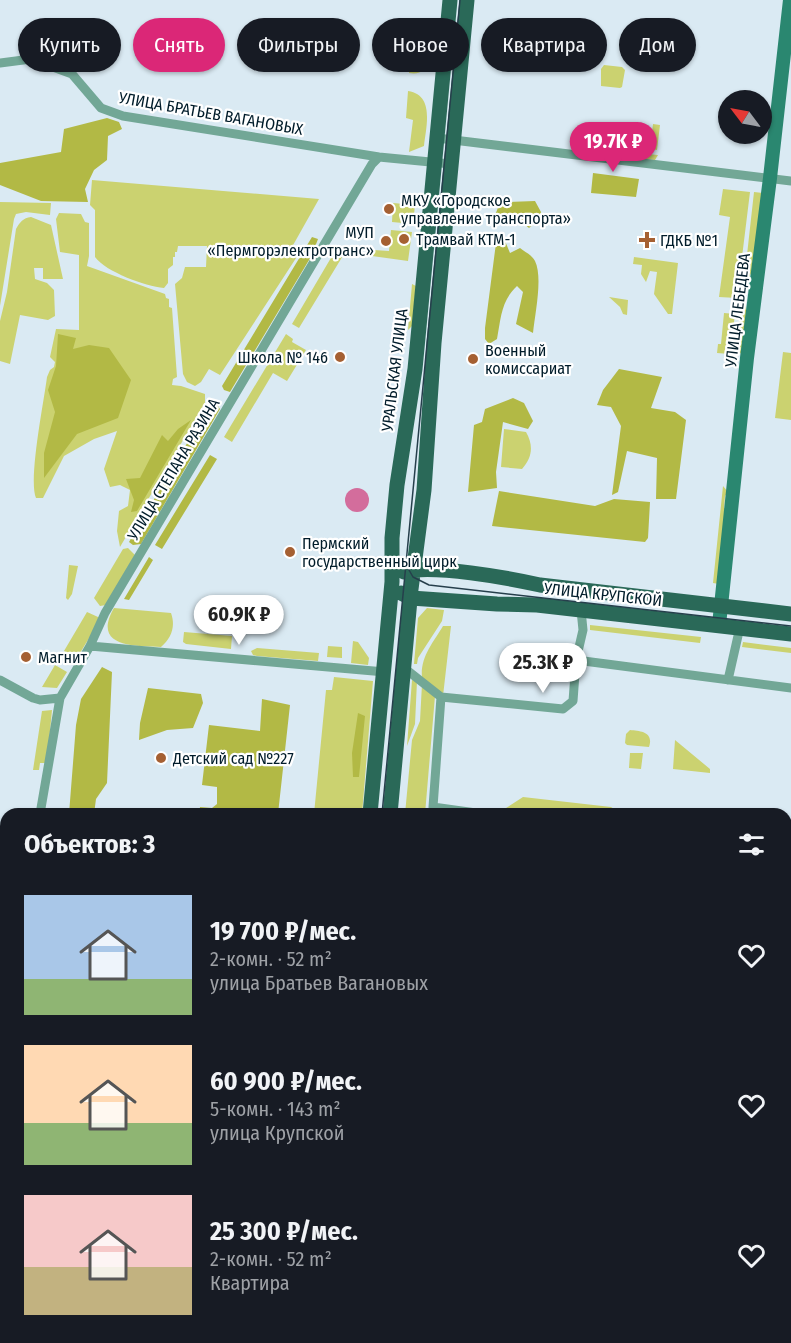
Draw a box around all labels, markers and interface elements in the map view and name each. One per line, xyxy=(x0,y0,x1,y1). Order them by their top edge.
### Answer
chip: Купить xyxy=(18,18,121,72)
chip: Снять xyxy=(133,18,225,72)
chip: Фильтры xyxy=(237,18,360,72)
chip: Новое xyxy=(372,18,469,72)
chip: Квартира xyxy=(481,18,607,72)
chip: Дом xyxy=(619,18,696,72)
street label: УЛИЦА БРАТЬЕВ ВАГАНОВЫХ xyxy=(116,88,305,139)
north arrow xyxy=(718,90,772,144)
map controls xyxy=(718,90,772,144)
pin: 19.7K ₽ xyxy=(558,122,668,173)
text: 19.7K ₽ xyxy=(584,129,642,153)
place label: МКУ «Городское управление транспорта» xyxy=(401,191,571,228)
marker: МКУ «Городское управление транспорта» xyxy=(382,202,396,216)
place label: МУП «Пермгорэлектротранс» xyxy=(207,223,374,260)
place label: Трамвай КТМ-1 xyxy=(416,230,515,249)
marker: ГДКБ №1 xyxy=(638,231,656,249)
place label: ГДКБ №1 xyxy=(660,231,718,250)
marker: Трамвай КТМ-1 xyxy=(397,232,411,246)
marker: МУП «Пермгорэлектротранс» xyxy=(379,234,393,248)
street label: УЛИЦА ЛЕБЕДЕВА xyxy=(721,251,754,369)
street label: УРАЛЬСКАЯ УЛИЦА xyxy=(377,307,412,434)
place label: Военный комиссариат xyxy=(485,341,572,378)
place label: Школа № 146 xyxy=(238,348,328,367)
marker: Школа № 146 xyxy=(333,350,347,364)
marker: Военный комиссариат xyxy=(466,352,480,366)
street label: УЛИЦА СТЕПАНА РАЗИНА xyxy=(123,394,224,545)
place label: Пермский государственный цирк xyxy=(302,534,457,571)
marker: Пермский государственный цирк xyxy=(283,545,297,559)
street label: УЛИЦА КРУПСКОЙ xyxy=(542,579,663,610)
pin: 60.9K ₽ xyxy=(184,595,294,646)
text: 60.9K ₽ xyxy=(208,602,270,626)
pin: 25.3K ₽ xyxy=(488,643,598,694)
place label: Магнит xyxy=(38,648,88,667)
marker: Магнит xyxy=(19,650,33,664)
text: 25.3K ₽ xyxy=(513,650,573,674)
place label: Детский сад №227 xyxy=(172,749,294,768)
marker: Детский сад №227 xyxy=(154,751,168,765)
icon: filters xyxy=(735,828,768,861)
text: Объектов: 3 xyxy=(24,829,155,860)
text: 19 700 ₽/мес. xyxy=(210,916,356,947)
icon: home xyxy=(72,919,144,991)
icon: heart xyxy=(735,939,768,972)
text: 2-комн. · 52 m² xyxy=(210,947,332,971)
text: улица Братьев Вагановых xyxy=(210,971,428,995)
text: 60 900 ₽/мес. xyxy=(210,1066,362,1097)
icon: home xyxy=(72,1069,144,1141)
icon: heart xyxy=(735,1089,768,1122)
text: 5-комн. · 143 m² xyxy=(210,1097,340,1121)
text: улица Крупской xyxy=(210,1121,345,1145)
text: 25 300 ₽/мес. xyxy=(210,1216,358,1247)
icon: home xyxy=(72,1219,144,1291)
icon: heart xyxy=(735,1239,768,1272)
text: 2-комн. · 52 m² xyxy=(210,1247,332,1271)
text: Квартира xyxy=(210,1271,290,1295)

